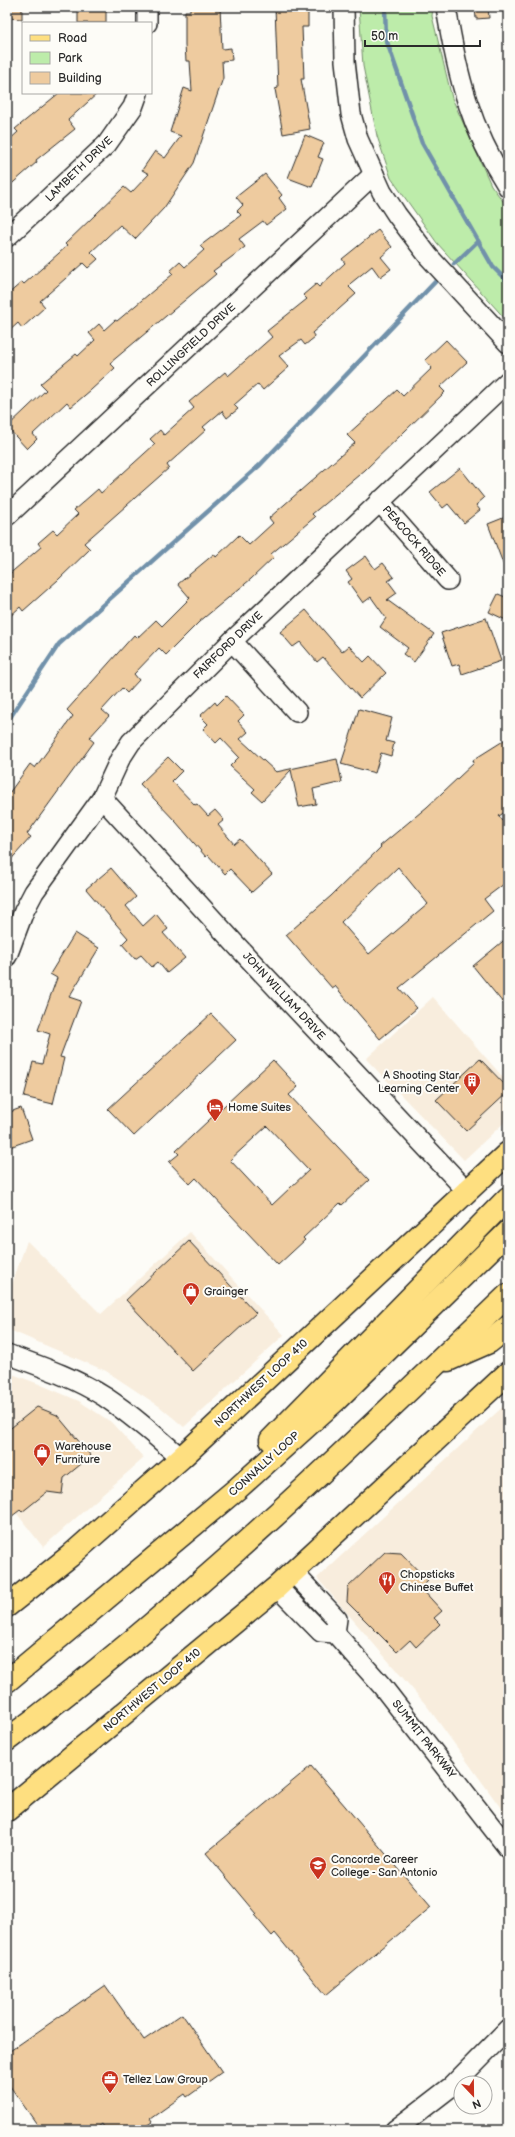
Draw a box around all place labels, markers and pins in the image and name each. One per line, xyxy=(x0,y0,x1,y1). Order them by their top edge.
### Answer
place label: A Shooting Star Learning Center xyxy=(378,1069,460,1095)
building icon: A Shooting Star Learning Center xyxy=(462,1071,482,1096)
hotel icon: Home Suites xyxy=(205,1097,225,1122)
place label: Home Suites xyxy=(228,1101,292,1114)
shop icon: Grainger xyxy=(181,1281,201,1306)
place label: Grainger xyxy=(204,1285,249,1298)
place label: Warehouse Furniture xyxy=(55,1440,112,1466)
shop icon: Warehouse Furniture xyxy=(32,1442,52,1467)
place label: Chopsticks Chinese Buffet xyxy=(400,1568,474,1594)
restaurant icon: Chopsticks Chinese Buffet xyxy=(377,1570,397,1595)
place label: Concorde Career College - San Antonio xyxy=(331,1853,437,1879)
school or university icon: Concorde Career College - San Antonio xyxy=(308,1855,328,1880)
office icon: Tellez Law Group xyxy=(100,2069,120,2094)
place label: Tellez Law Group xyxy=(123,2073,208,2086)

